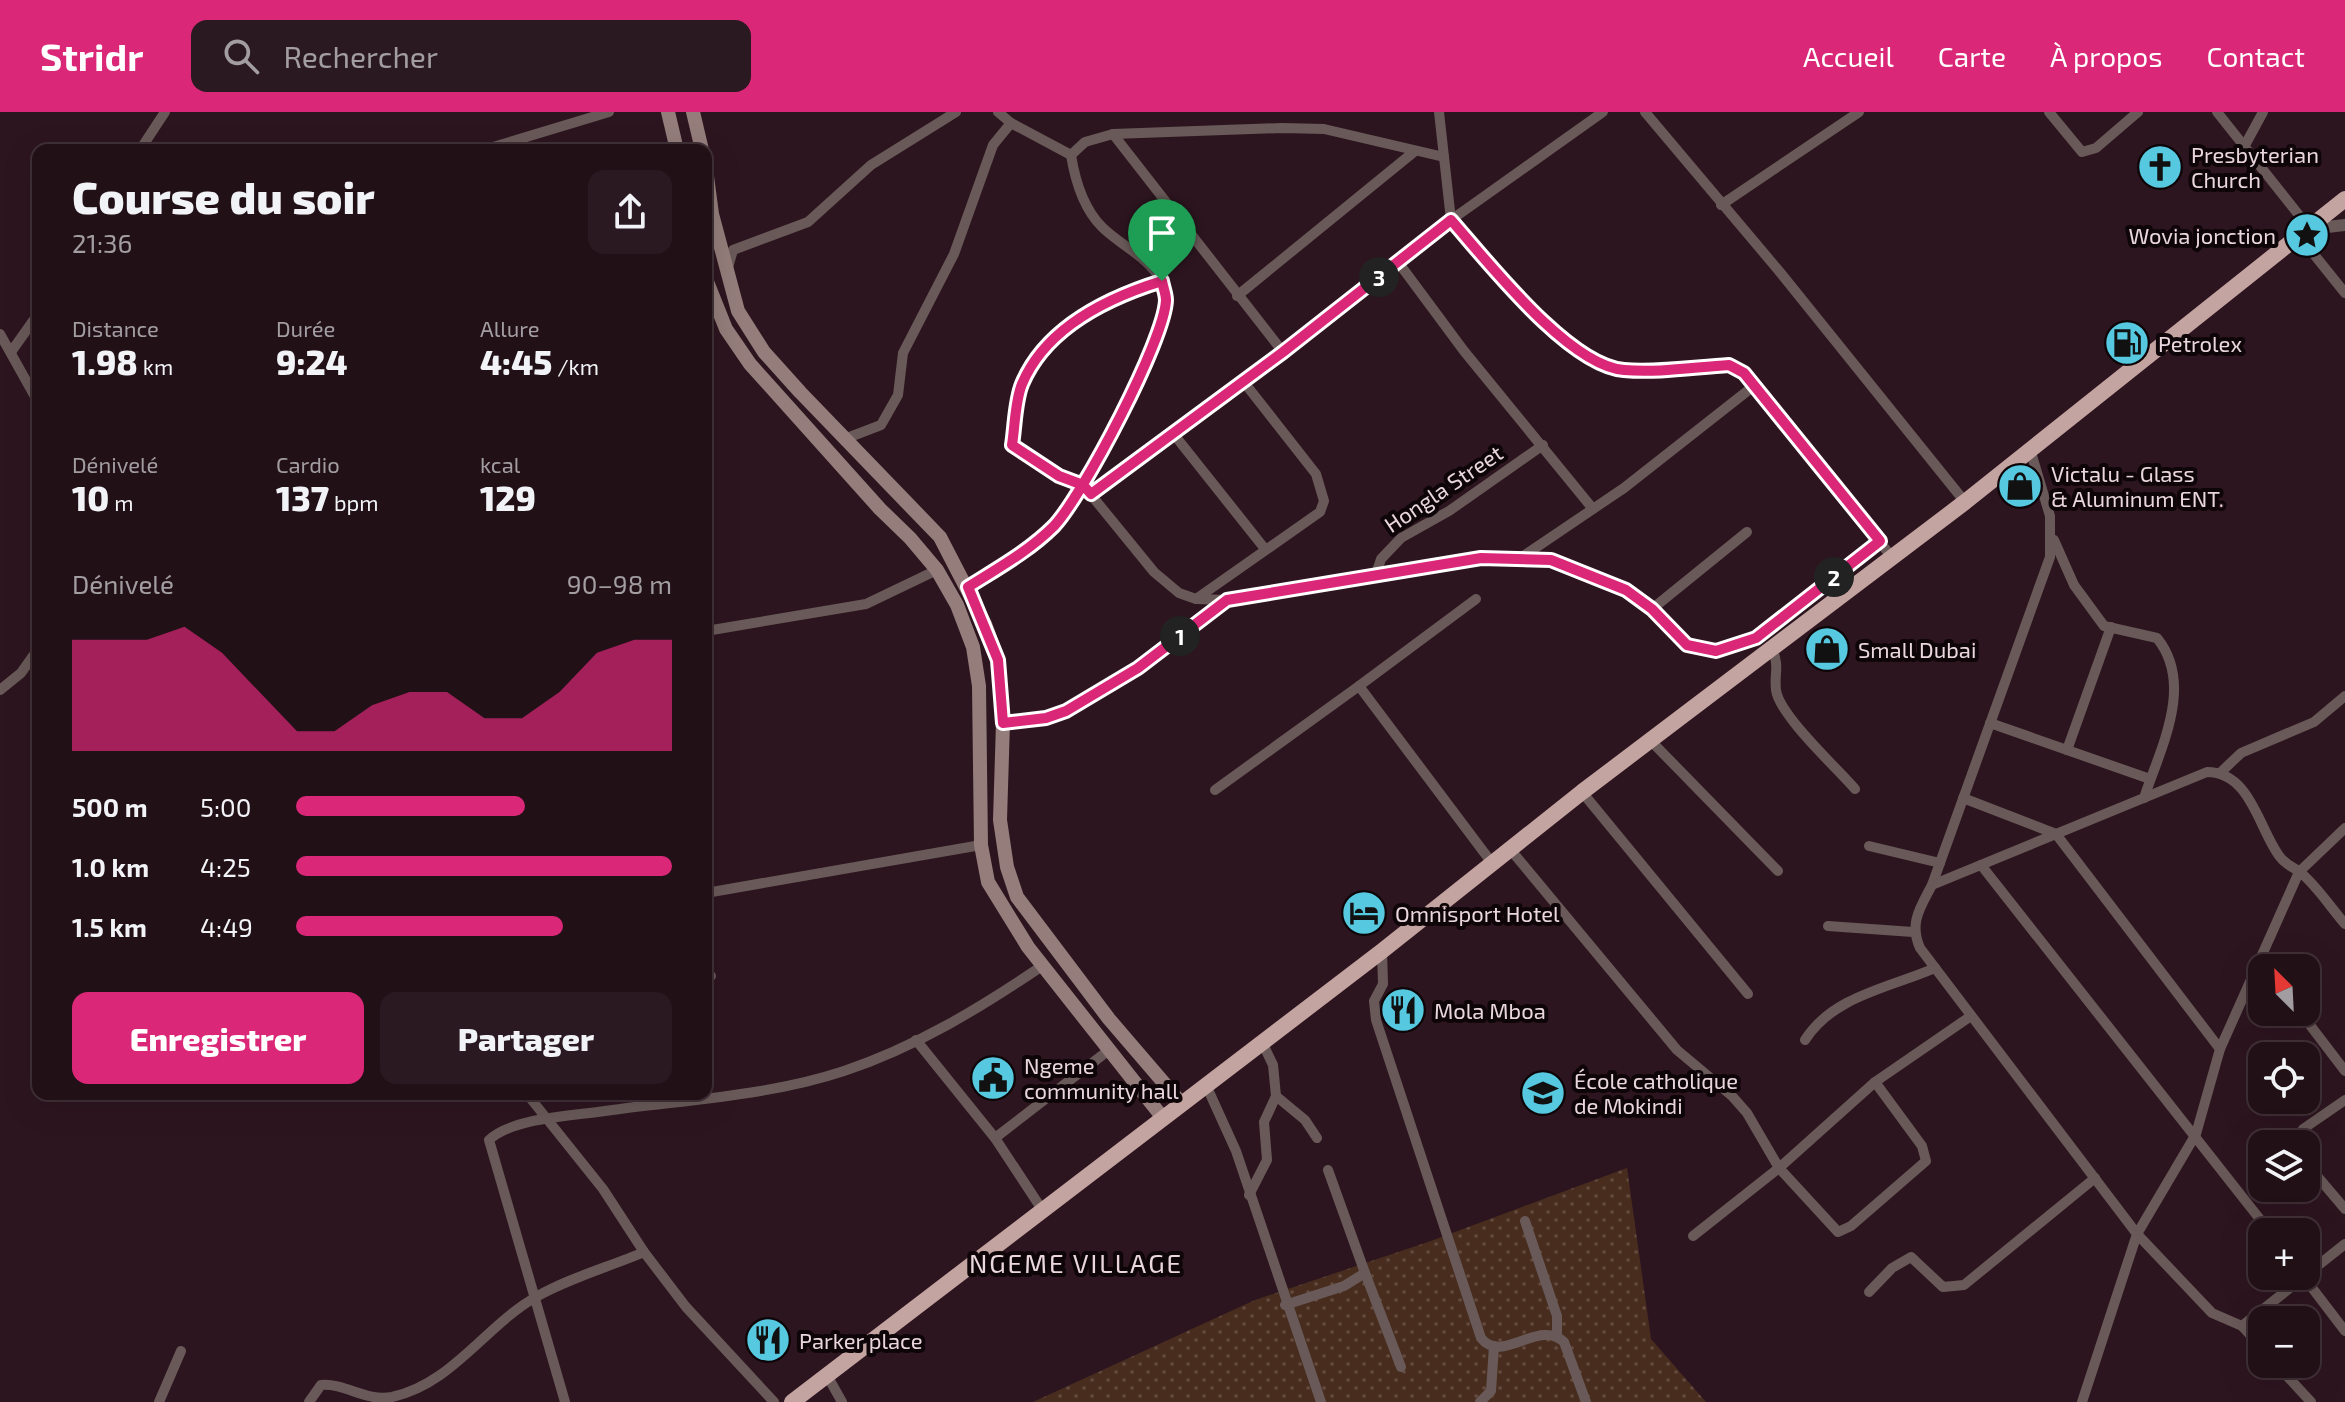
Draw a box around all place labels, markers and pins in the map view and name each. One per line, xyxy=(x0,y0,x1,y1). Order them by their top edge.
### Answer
place label: Presbyterian Church xyxy=(2191,141,2319,192)
church icon: Presbyterian Church xyxy=(2136,143,2184,191)
pin xyxy=(1128,199,1196,281)
place icon: Wovia jonction xyxy=(2283,211,2331,259)
place label: Wovia jonction xyxy=(2128,222,2276,249)
pin: 3 xyxy=(1359,257,1399,297)
fuel station icon: Petrolex xyxy=(2103,319,2151,367)
place label: Petrolex xyxy=(2158,330,2242,356)
place label: Victalu - Glass & Aluminum ENT. xyxy=(2051,460,2224,511)
shop icon: Victalu - Glass & Aluminum ENT. xyxy=(1996,462,2044,510)
pin: 2 xyxy=(1814,557,1854,597)
pin: 1 xyxy=(1160,616,1200,656)
shop icon: Small Dubai xyxy=(1803,625,1851,673)
place label: Small Dubai xyxy=(1858,636,1976,662)
hotel icon: Omnisport Hotel xyxy=(1340,889,1388,937)
place label: Omnisport Hotel xyxy=(1395,900,1560,926)
restaurant icon: Mola Mboa xyxy=(1379,986,1427,1034)
place label: Mola Mboa xyxy=(1434,997,1546,1023)
place label: Ngeme community hall xyxy=(1024,1052,1179,1103)
public building icon: Ngeme community hall xyxy=(969,1054,1017,1102)
place label: École catholique de Mokindi xyxy=(1574,1067,1738,1118)
school or university icon: École catholique de Mokindi xyxy=(1519,1069,1567,1117)
restaurant icon: Parker place xyxy=(744,1316,792,1364)
place label: Parker place xyxy=(799,1327,923,1353)

